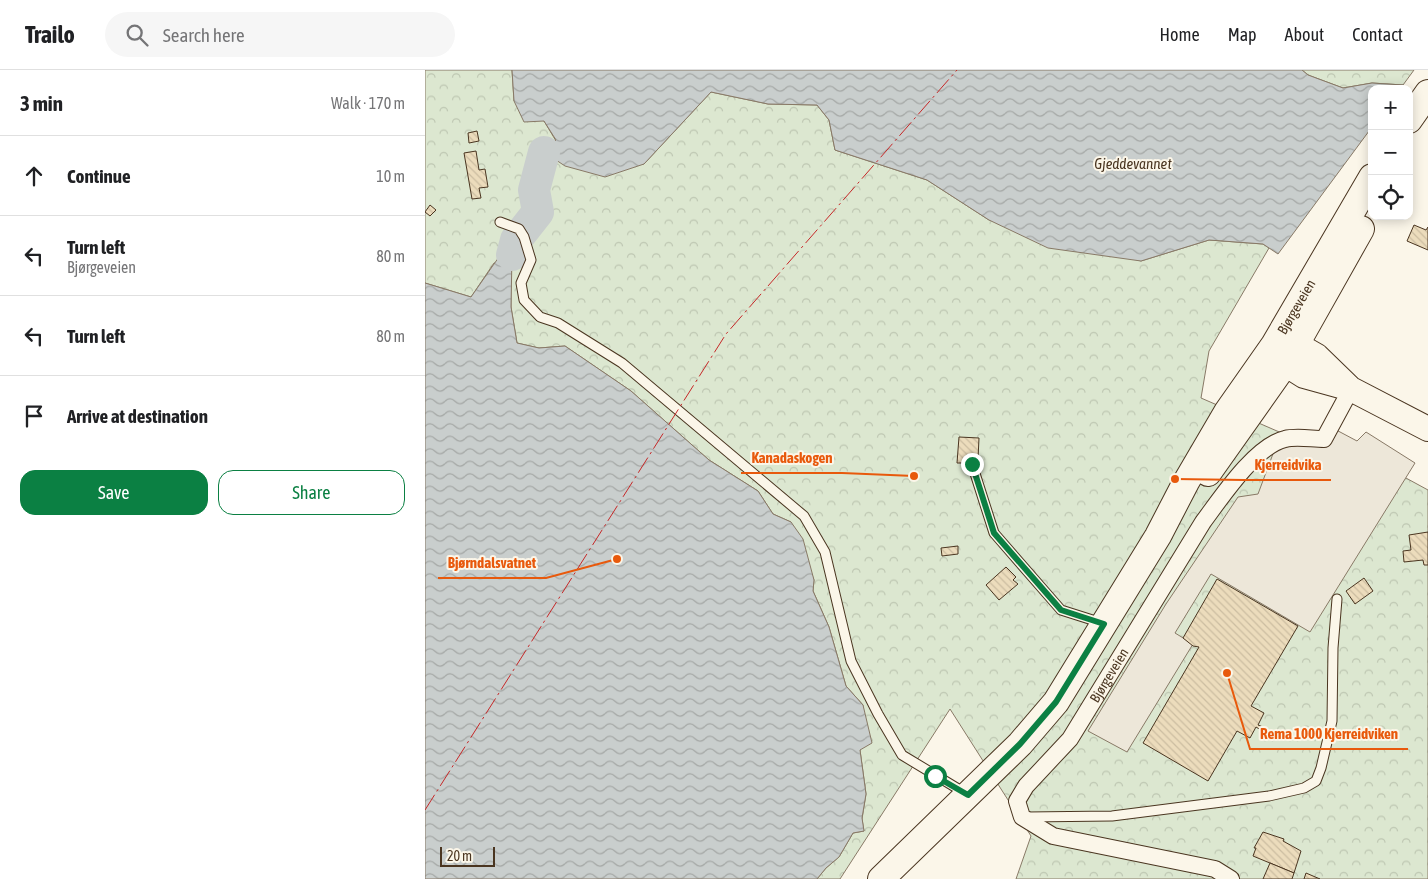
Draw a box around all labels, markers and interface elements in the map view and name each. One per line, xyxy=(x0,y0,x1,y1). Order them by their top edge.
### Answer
search box xyxy=(105,12,455,57)
text: Trailo xyxy=(25,21,75,48)
icon: search xyxy=(123,21,151,49)
text: Search here xyxy=(163,24,245,46)
text: Home xyxy=(1160,24,1200,45)
text: Map xyxy=(1228,24,1257,45)
text: About xyxy=(1285,24,1324,45)
text: Contact xyxy=(1352,24,1403,45)
map controls xyxy=(1368,85,1413,220)
button: + xyxy=(1368,85,1413,130)
text: 3 min xyxy=(20,91,63,115)
text: Walk · 170 m xyxy=(331,94,405,112)
button: − xyxy=(1368,130,1413,175)
water label: Gjeddevannet xyxy=(1094,155,1172,172)
icon: ahead xyxy=(20,162,48,190)
text: Continue xyxy=(67,165,131,187)
text: 10 m xyxy=(376,167,405,185)
button: locate xyxy=(1368,175,1413,220)
text: Turn left xyxy=(67,236,125,258)
icon: left xyxy=(20,242,48,270)
text: 80 m xyxy=(376,247,405,265)
text: Bjørgeveien xyxy=(67,258,136,276)
street label: Bjørgeveien xyxy=(1274,277,1318,337)
icon: left xyxy=(20,322,48,350)
text: Turn left xyxy=(67,325,125,347)
text: 80 m xyxy=(376,327,405,345)
icon: arrive xyxy=(20,402,48,430)
text: Arrive at destination xyxy=(67,405,208,427)
callout: Kanadaskogen xyxy=(741,443,842,473)
text: Kanadaskogen xyxy=(751,449,833,466)
callout: Kjerreidvika xyxy=(1244,450,1331,480)
route end xyxy=(961,453,984,476)
text: Kjerreidvika xyxy=(1254,456,1322,473)
button: Save xyxy=(20,470,208,515)
button: Share xyxy=(218,470,405,515)
callout: Bjørndalsvatnet xyxy=(438,548,546,578)
text: Bjørndalsvatnet xyxy=(448,554,537,571)
street label: Bjørgeveien xyxy=(1086,645,1132,705)
callout: Rema 1000 Kjerreidviken xyxy=(1250,719,1408,749)
text: Rema 1000 Kjerreidviken xyxy=(1260,725,1398,742)
route start xyxy=(924,765,947,788)
scale bar xyxy=(440,844,495,867)
text: 20 m xyxy=(447,848,472,864)

